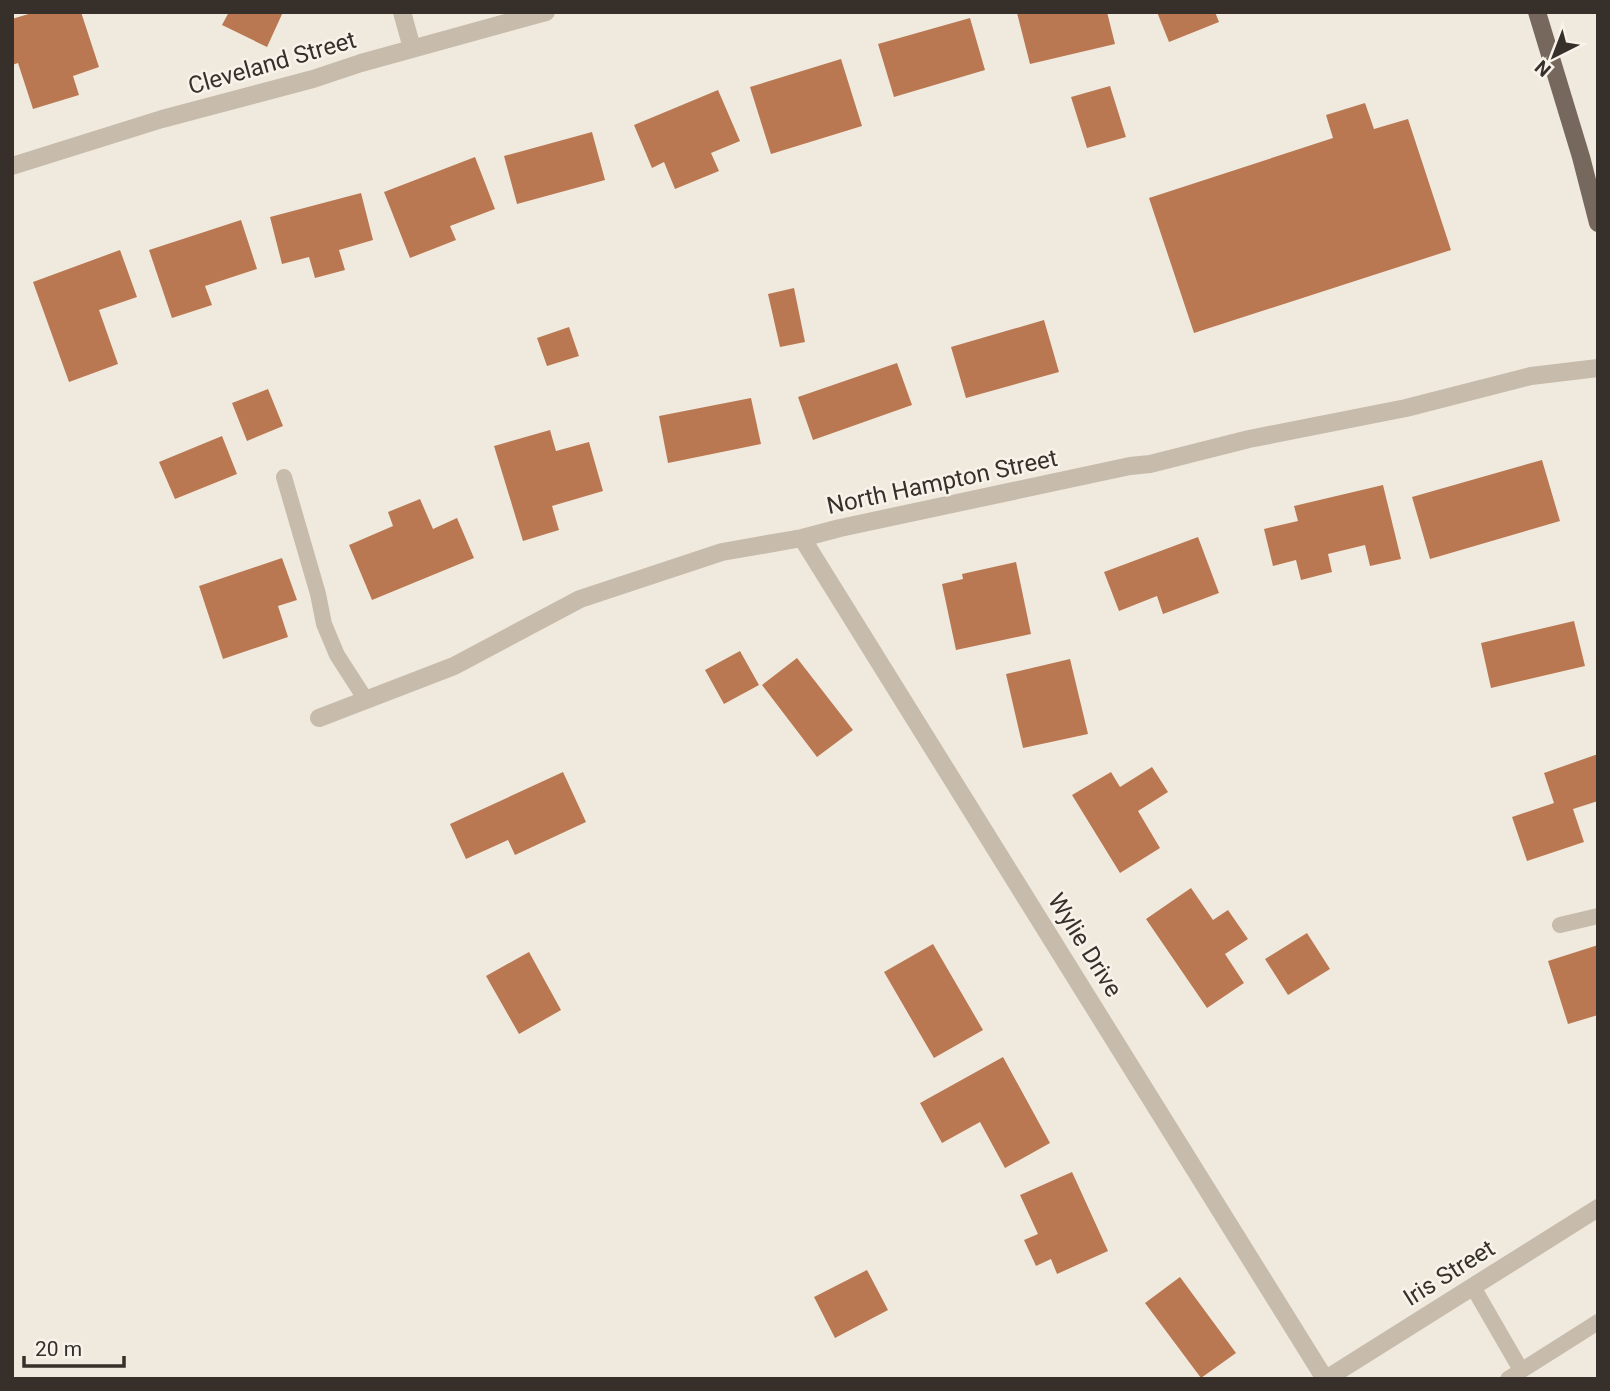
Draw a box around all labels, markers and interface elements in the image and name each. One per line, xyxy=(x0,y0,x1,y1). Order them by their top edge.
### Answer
north arrow xyxy=(1519,21,1589,91)
street label: Cleveland Street xyxy=(185,26,359,100)
text: N xyxy=(1530,55,1556,81)
street label: North Hampton Street xyxy=(824,444,1060,520)
street label: Wylie Drive xyxy=(1042,888,1128,1002)
street label: Iris Street xyxy=(1398,1234,1500,1312)
scale bar xyxy=(24,1324,124,1368)
text: 20 m xyxy=(35,1337,82,1361)

